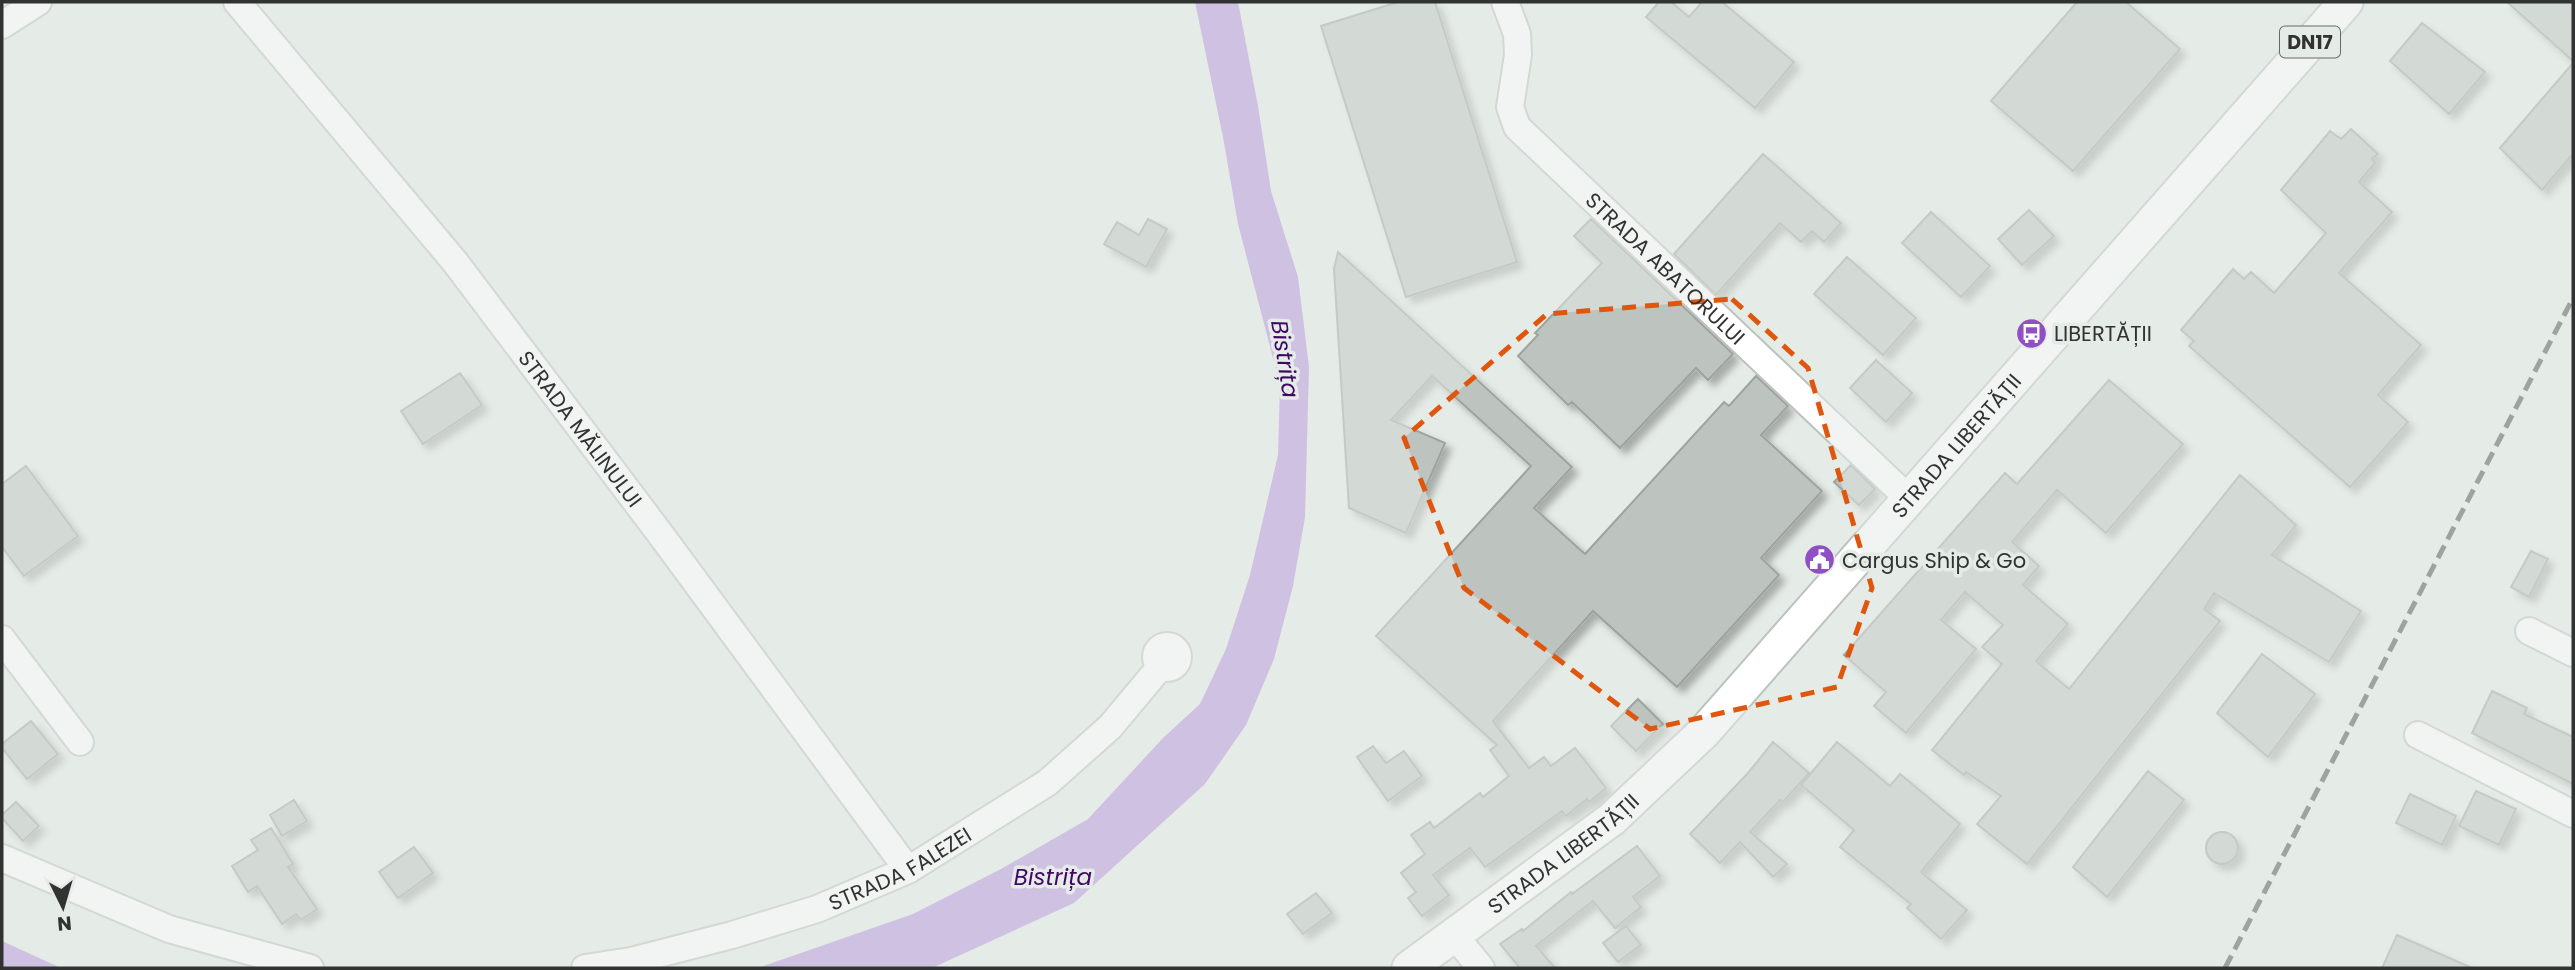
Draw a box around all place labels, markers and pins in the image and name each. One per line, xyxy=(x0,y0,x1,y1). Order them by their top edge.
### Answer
bus stop icon: LIBERTĂȚII xyxy=(2014,316,2048,350)
place label: LIBERTĂȚII xyxy=(2054,319,2152,348)
public building icon: Cargus Ship & Go xyxy=(1802,543,1836,577)
place label: Cargus Ship & Go xyxy=(1842,546,2026,575)

